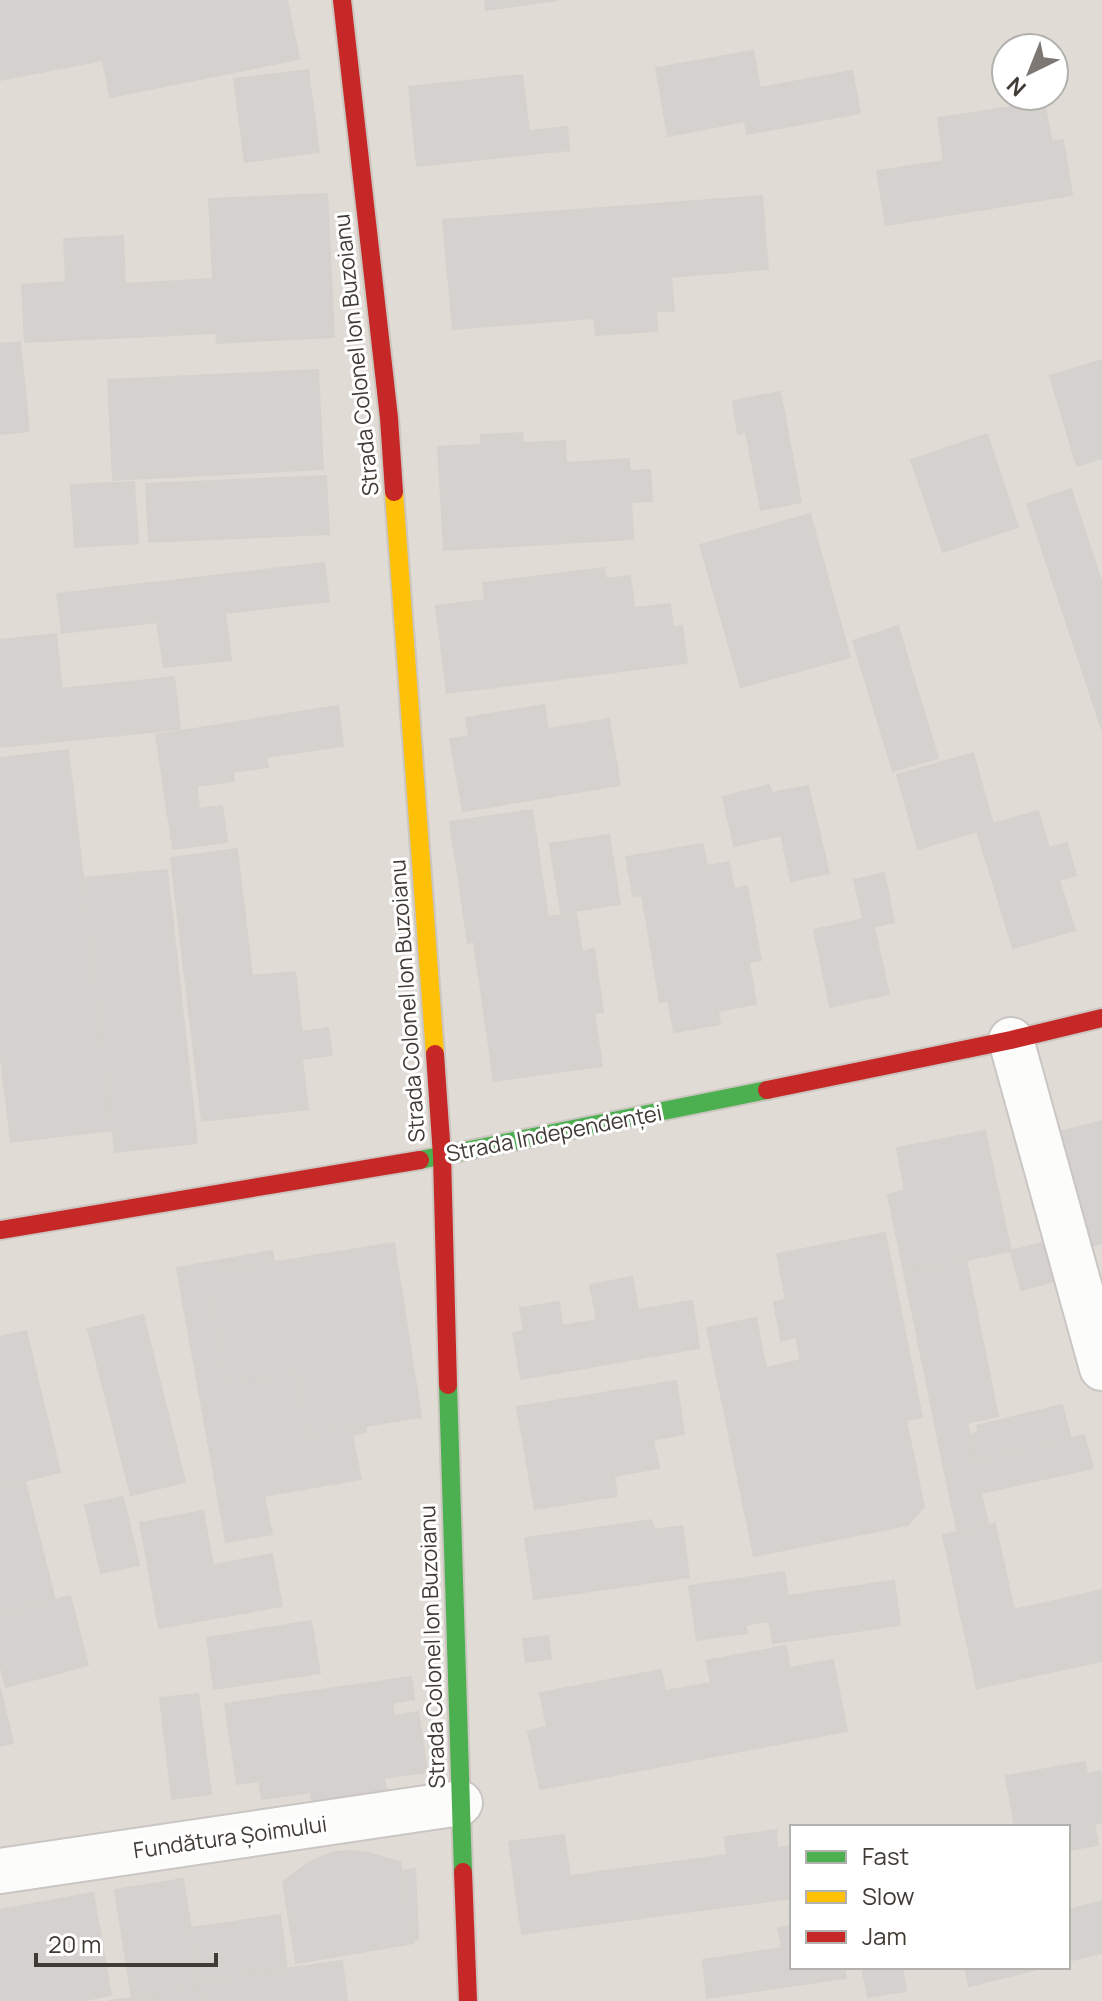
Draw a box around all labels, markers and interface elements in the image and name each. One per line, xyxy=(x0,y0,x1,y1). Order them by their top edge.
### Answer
north arrow xyxy=(990,32,1070,112)
text: N xyxy=(1000,70,1032,103)
street label: Strada Colonel Ion Buzoianu xyxy=(326,212,386,498)
street label: Strada Colonel Ion Buzoianu xyxy=(382,859,432,1143)
street label: Strada Independenței xyxy=(444,1097,664,1169)
street label: Strada Colonel Ion Buzoianu xyxy=(412,1505,452,1789)
street label: Fundătura Șoimului xyxy=(131,1809,329,1865)
legend xyxy=(790,1825,1070,1969)
text: Fast xyxy=(862,1839,909,1872)
text: Slow xyxy=(862,1879,915,1912)
scale bar xyxy=(36,1917,216,1967)
text: Jam xyxy=(862,1919,907,1952)
text: 20 m xyxy=(48,1927,101,1960)

